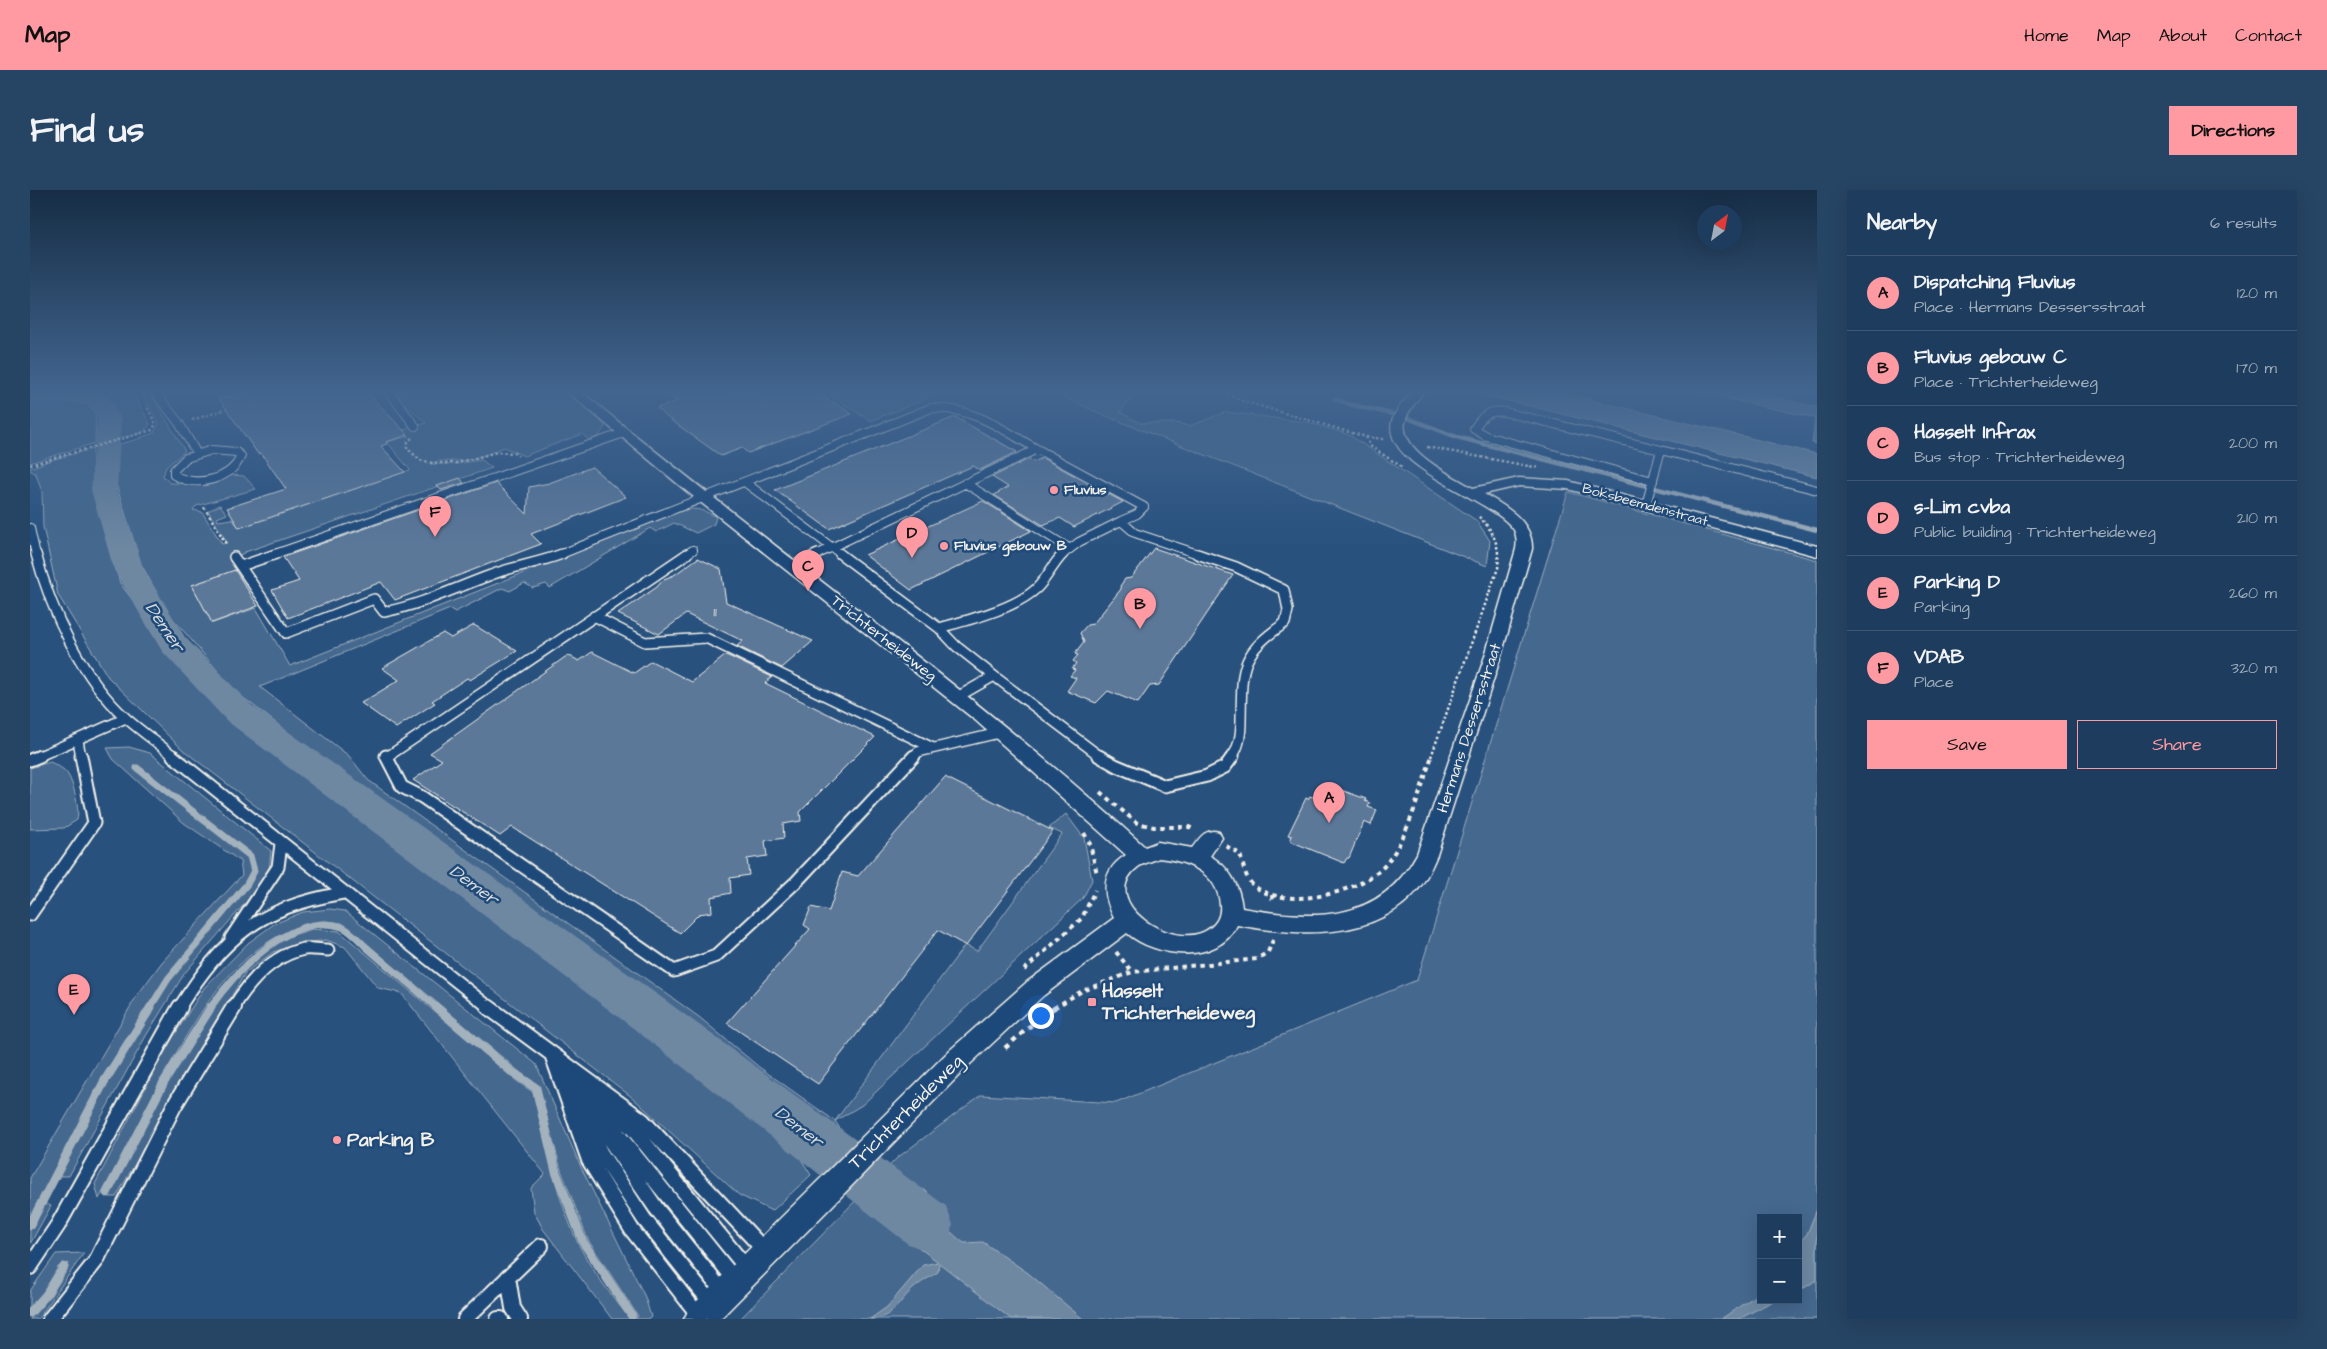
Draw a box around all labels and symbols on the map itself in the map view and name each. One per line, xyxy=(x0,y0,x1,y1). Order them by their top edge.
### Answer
north arrow xyxy=(1697,205,1742,250)
street label: Boksbeemdenstraat xyxy=(1580,479,1710,531)
place label: Fluvius xyxy=(1064,480,1107,500)
marker: Fluvius xyxy=(1048,484,1060,496)
pin: F xyxy=(419,496,451,537)
pin: D xyxy=(896,517,928,558)
place label: Fluvius gebouw B xyxy=(954,536,1067,557)
marker: Fluvius gebouw B xyxy=(938,540,950,552)
pin: C xyxy=(792,550,824,591)
pin: B xyxy=(1124,588,1156,629)
street label: Trichterheideweg xyxy=(826,590,942,687)
water label: Demer xyxy=(139,597,192,659)
house number: 11 xyxy=(713,602,717,622)
street label: Hermans Dessersstraat xyxy=(1431,640,1507,816)
pin: A xyxy=(1313,782,1345,823)
water label: Demer xyxy=(444,859,505,913)
pin: E xyxy=(58,974,90,1015)
place label: Hasselt Trichterheideweg xyxy=(1101,978,1255,1028)
marker: Hasselt Trichterheideweg xyxy=(1086,996,1098,1008)
your location xyxy=(1028,1003,1054,1029)
street label: Trichterheideweg xyxy=(842,1048,971,1176)
water label: Demer xyxy=(769,1100,830,1155)
place label: Parking B xyxy=(347,1127,435,1155)
marker: Parking B xyxy=(331,1134,343,1146)

